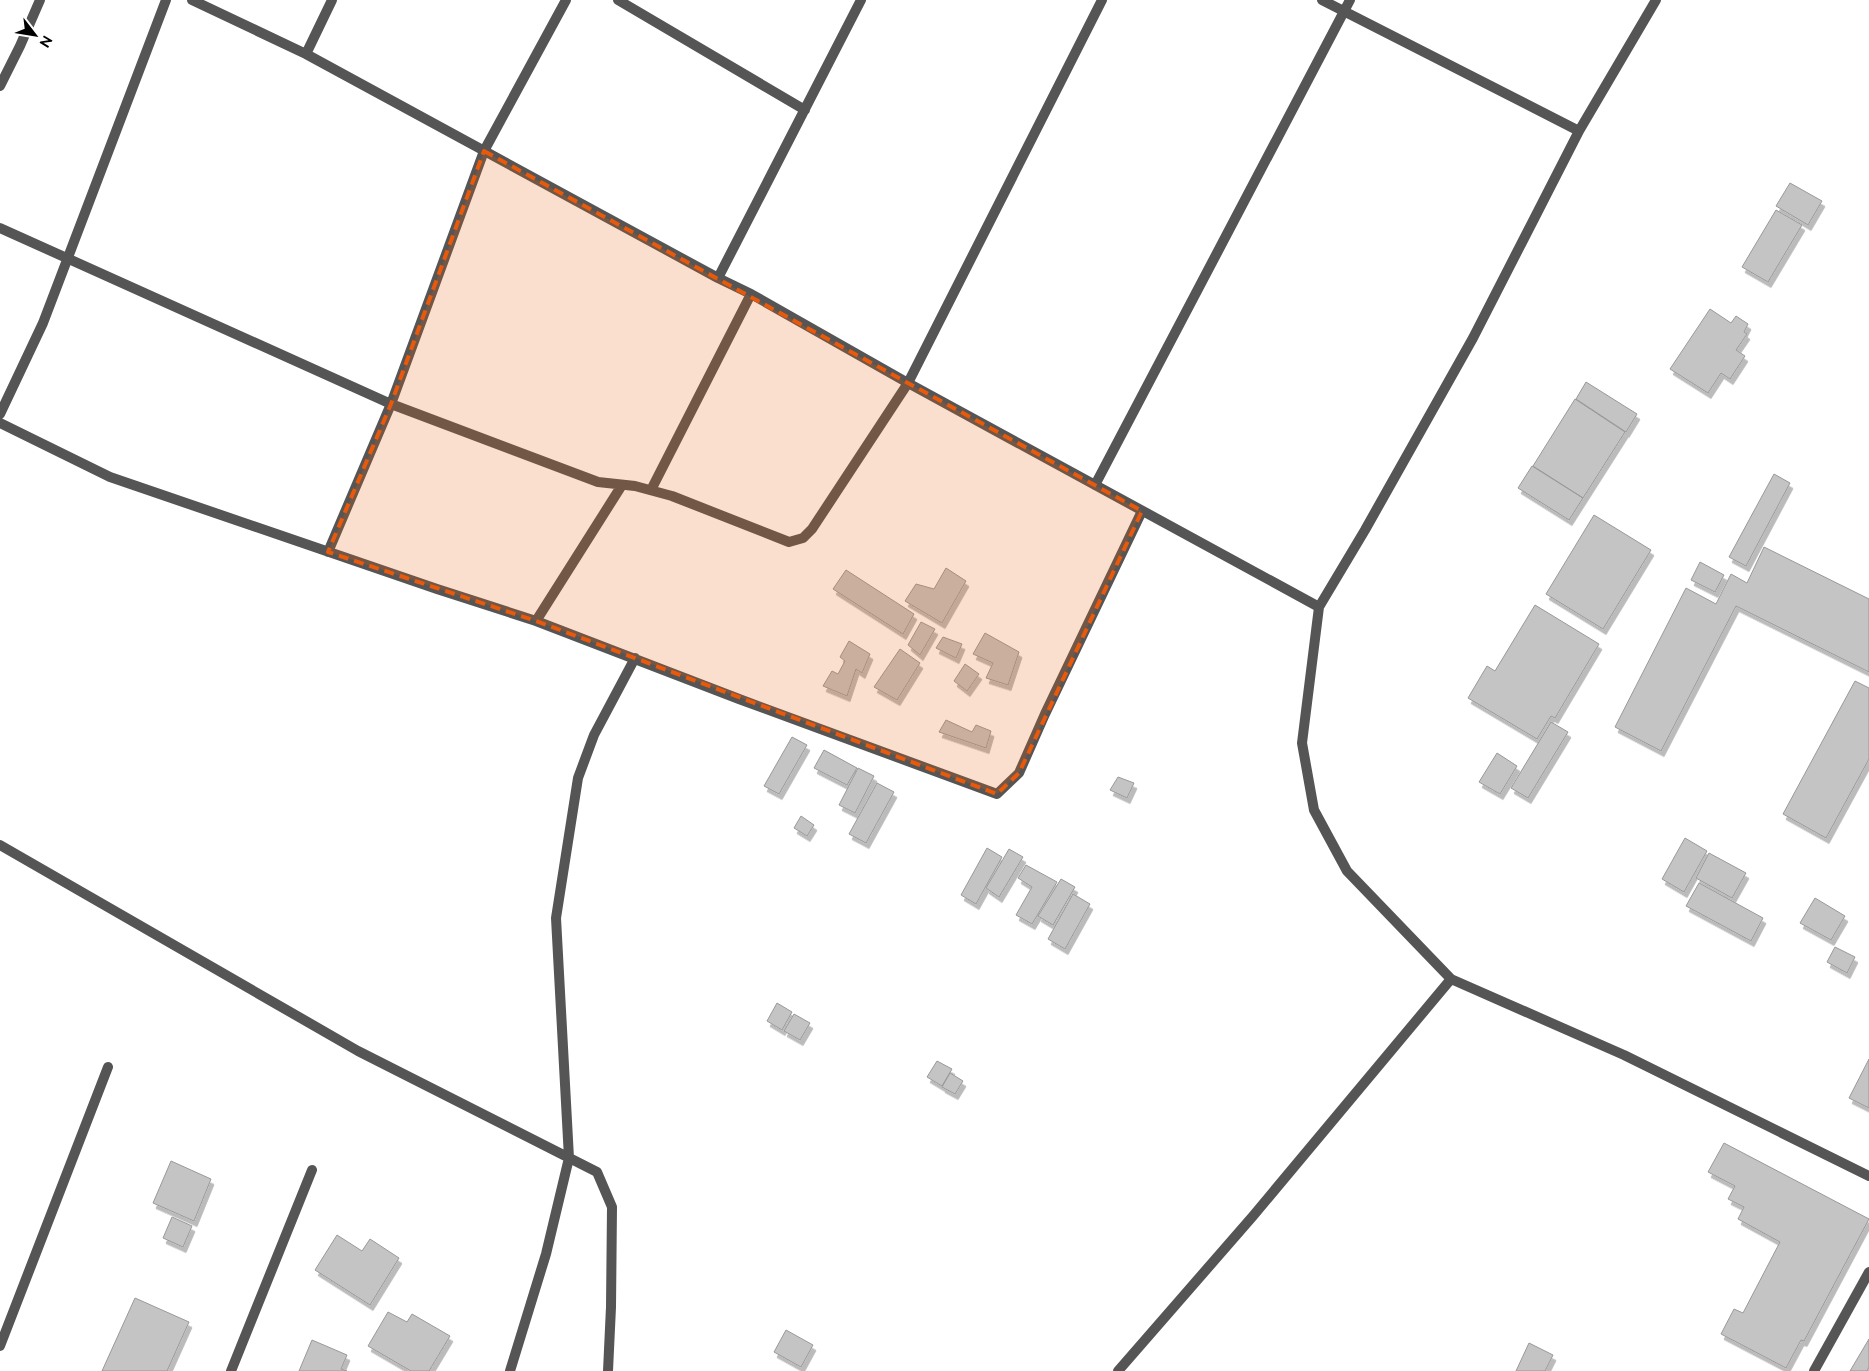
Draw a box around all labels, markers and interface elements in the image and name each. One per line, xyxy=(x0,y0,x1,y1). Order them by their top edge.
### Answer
north arrow xyxy=(10,10,60,60)
text: N xyxy=(37,33,56,50)

